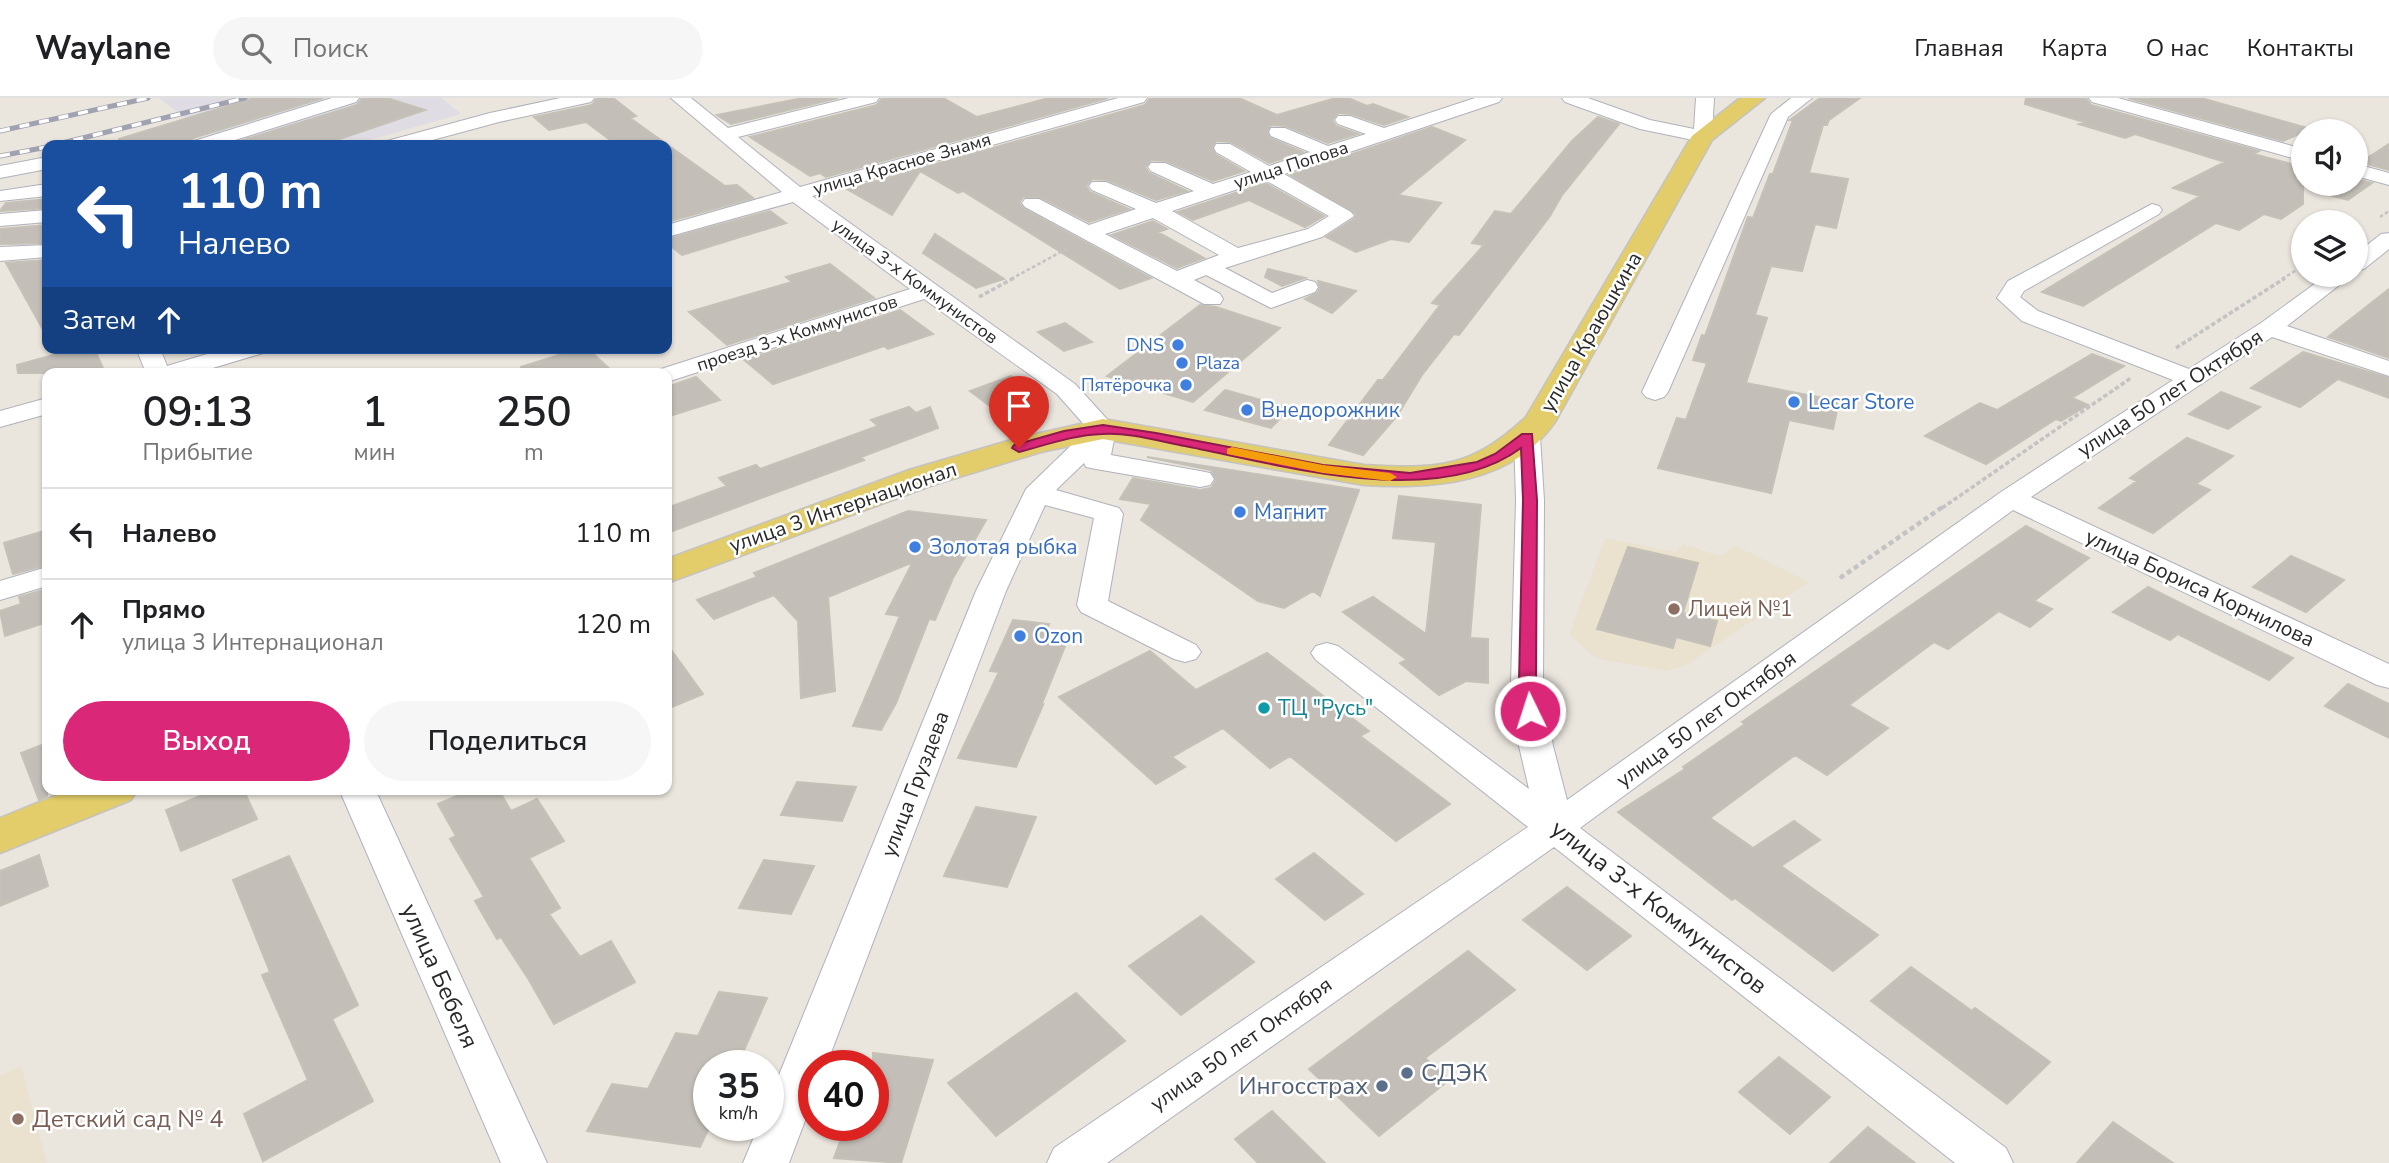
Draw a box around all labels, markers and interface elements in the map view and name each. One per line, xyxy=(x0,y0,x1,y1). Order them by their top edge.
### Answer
search box xyxy=(213,17,703,80)
text: Waylane xyxy=(35,26,171,71)
icon: search xyxy=(237,29,275,67)
text: Поиск xyxy=(293,31,368,66)
text: Главная xyxy=(1914,32,2004,64)
text: Карта xyxy=(2042,32,2108,64)
text: О нас xyxy=(2146,32,2209,64)
text: Контакты xyxy=(2247,32,2354,64)
map controls xyxy=(2291,119,2368,287)
button: sound xyxy=(2291,119,2368,196)
street label: улица Красное Знамя xyxy=(810,127,994,201)
street label: улица Попова xyxy=(1231,135,1351,195)
text: 110 m xyxy=(178,158,322,225)
icon: left xyxy=(63,168,154,259)
button: layers xyxy=(2291,210,2368,287)
street label: улица 3-х Коммунистов xyxy=(827,213,1003,349)
text: Налево xyxy=(178,222,291,265)
street label: улица Краюшкина xyxy=(1534,247,1648,417)
street label: проезд 3-х Коммунистов xyxy=(693,289,901,377)
icon: ahead xyxy=(150,301,188,339)
text: Затем xyxy=(63,303,136,338)
street label: улица 50 лет Октября xyxy=(2072,322,2268,464)
place label: DNS xyxy=(1126,333,1164,357)
marker: DNS xyxy=(1170,337,1186,353)
place label: Plaza xyxy=(1196,351,1240,375)
marker: Plaza xyxy=(1174,355,1190,371)
place label: Пятёрочка xyxy=(1081,373,1172,397)
pin xyxy=(989,376,1049,448)
marker: Пятёрочка xyxy=(1178,377,1194,393)
text: 09:13 xyxy=(142,384,253,441)
text: 1 xyxy=(362,384,387,441)
text: 250 xyxy=(496,384,572,441)
icon: arrive xyxy=(1000,387,1038,425)
place label: Lecar Store xyxy=(1808,388,1915,416)
marker: Lecar Store xyxy=(1786,394,1802,410)
place label: Внедорожник xyxy=(1261,396,1401,424)
marker: Внедорожник xyxy=(1239,402,1255,418)
text: Прибытие xyxy=(143,437,253,468)
text: мин xyxy=(354,437,396,468)
text: m xyxy=(524,437,544,468)
street label: улица 3 Интернационал xyxy=(725,455,961,559)
place label: Магнит xyxy=(1254,498,1327,526)
marker: Магнит xyxy=(1232,504,1248,520)
icon: left xyxy=(63,515,101,553)
text: Налево xyxy=(122,516,217,551)
text: 110 m xyxy=(575,516,651,551)
street label: улица Бориса Корнилова xyxy=(2081,522,2319,654)
place label: Золотая рыбка xyxy=(929,533,1077,561)
marker: Золотая рыбка xyxy=(907,539,923,555)
text: Прямо xyxy=(122,592,206,627)
place label: Лицей №1 xyxy=(1688,595,1793,623)
marker: Лицей №1 xyxy=(1666,601,1682,617)
icon: ahead xyxy=(63,606,101,644)
text: 120 m xyxy=(575,607,651,642)
place label: Ozon xyxy=(1034,622,1083,650)
text: улица 3 Интернационал xyxy=(122,627,384,658)
marker: Ozon xyxy=(1012,628,1028,644)
street label: улица 50 лет Октября xyxy=(1610,644,1802,794)
position arrow xyxy=(1493,674,1567,748)
place label: ТЦ "Русь" xyxy=(1278,694,1373,722)
marker: ТЦ "Русь" xyxy=(1256,700,1272,716)
button: Выход xyxy=(63,701,350,781)
button: Поделиться xyxy=(364,701,651,781)
street label: улица Груздева xyxy=(874,707,956,861)
street label: улица 3-х Коммунистов xyxy=(1544,813,1774,1001)
street label: улица Бебеля xyxy=(394,899,486,1053)
street label: улица 50 лет Октября xyxy=(1144,971,1338,1117)
speed limit sign: 40 xyxy=(798,1050,889,1141)
place label: СДЭК xyxy=(1421,1057,1488,1089)
text: 35 xyxy=(717,1063,760,1110)
marker: СДЭК xyxy=(1399,1065,1415,1081)
place label: Ингосстрах xyxy=(1239,1070,1368,1102)
marker: Ингосстрах xyxy=(1374,1078,1390,1094)
text: km/h xyxy=(719,1101,758,1125)
place label: Детский сад № 4 xyxy=(32,1103,224,1135)
marker: Детский сад № 4 xyxy=(10,1111,26,1127)

